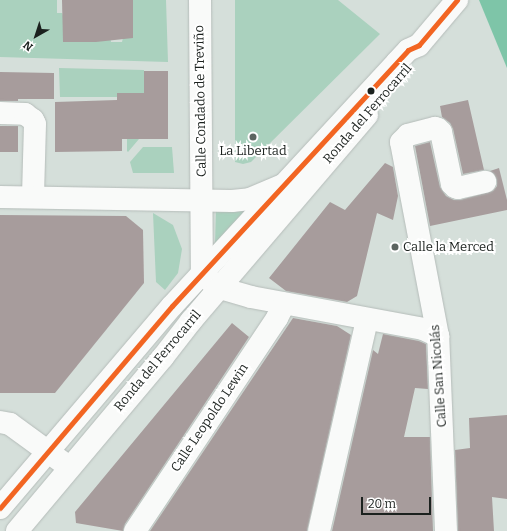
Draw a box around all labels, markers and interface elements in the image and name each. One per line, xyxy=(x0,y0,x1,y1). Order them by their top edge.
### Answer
north arrow xyxy=(16,16,56,56)
street label: Calle Condado de Treviño xyxy=(192,25,210,177)
text: N xyxy=(21,38,36,53)
street label: Ronda del Ferrocarril xyxy=(320,61,416,167)
unlabelled marker xyxy=(366,86,376,96)
marker: La Libertad xyxy=(248,132,258,142)
place label: La Libertad xyxy=(219,143,287,159)
place label: Calle la Merced xyxy=(403,239,494,255)
marker: Calle la Merced xyxy=(390,242,400,252)
street label: Ronda del Ferrocarril xyxy=(111,307,205,415)
street label: Calle San Nicolás xyxy=(428,324,450,428)
street label: Calle Leopoldo Lewin xyxy=(168,361,252,475)
scale bar xyxy=(363,489,433,515)
text: 20 m xyxy=(368,497,396,511)

